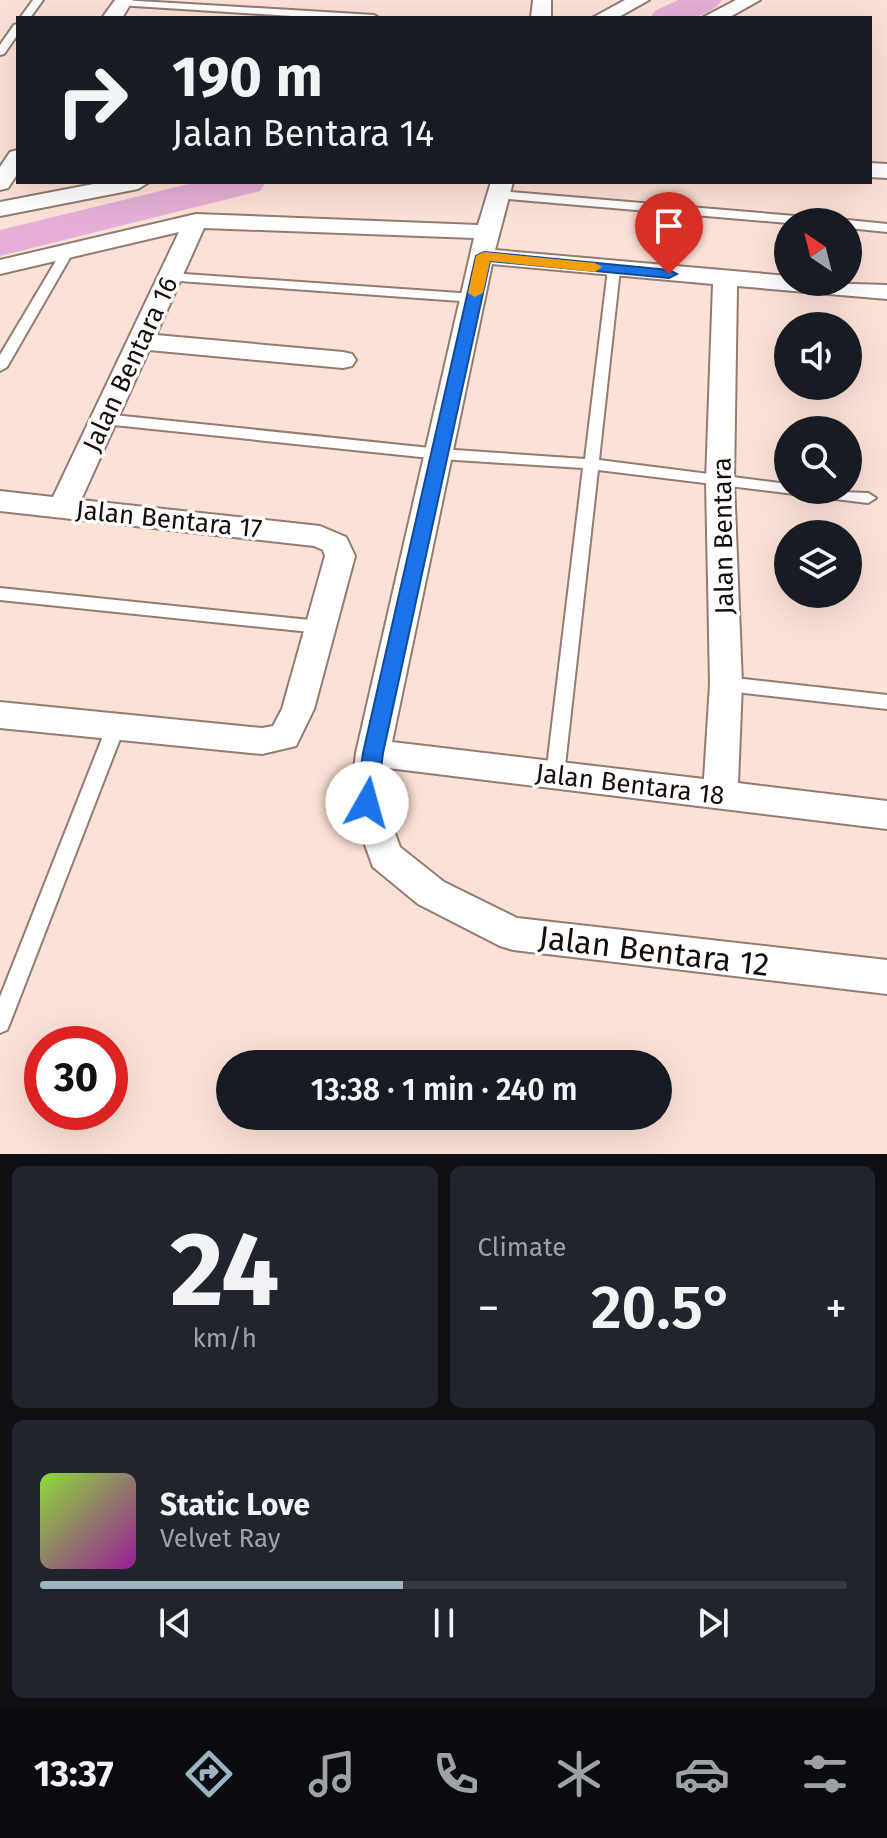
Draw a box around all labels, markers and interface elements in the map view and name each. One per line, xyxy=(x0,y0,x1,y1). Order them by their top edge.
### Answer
text: 190 m xyxy=(172,44,323,111)
icon: right xyxy=(40,48,144,152)
text: Jalan Bentara 14 xyxy=(172,112,434,156)
pin xyxy=(635,192,703,274)
icon: arrive xyxy=(647,204,691,248)
north arrow xyxy=(774,208,862,296)
map controls xyxy=(774,208,862,608)
street label: Jalan Bentara 16 xyxy=(76,272,185,457)
button: sound xyxy=(774,312,862,400)
button: search xyxy=(774,416,862,504)
street label: Jalan Bentara xyxy=(707,457,740,615)
street label: Jalan Bentara 17 xyxy=(74,494,264,545)
button: layers xyxy=(774,520,862,608)
street label: Jalan Bentara 18 xyxy=(534,758,726,811)
position arrow xyxy=(325,761,409,845)
street label: Jalan Bentara 12 xyxy=(537,918,771,984)
speed limit sign: 30 xyxy=(24,1026,128,1130)
text: 13:38 · 1 min · 240 m xyxy=(311,1072,577,1108)
text: 24 xyxy=(170,1208,280,1333)
text: Climate xyxy=(478,1232,566,1263)
text: 20.5° xyxy=(591,1272,734,1344)
text: − xyxy=(478,1282,500,1335)
text: + xyxy=(825,1282,847,1335)
text: km/h xyxy=(193,1323,257,1354)
text: Static Love xyxy=(160,1487,310,1523)
text: Velvet Ray xyxy=(160,1523,280,1554)
icon: previous xyxy=(153,1601,197,1645)
icon: pause xyxy=(422,1601,466,1645)
icon: next xyxy=(691,1601,735,1645)
icon: directions xyxy=(181,1746,237,1802)
icon: music xyxy=(304,1746,360,1802)
icon: phone xyxy=(428,1746,484,1802)
icon: climate xyxy=(551,1746,607,1802)
icon: car xyxy=(674,1746,730,1802)
icon: filters xyxy=(797,1746,853,1802)
text: 13:37 xyxy=(34,1752,114,1796)

